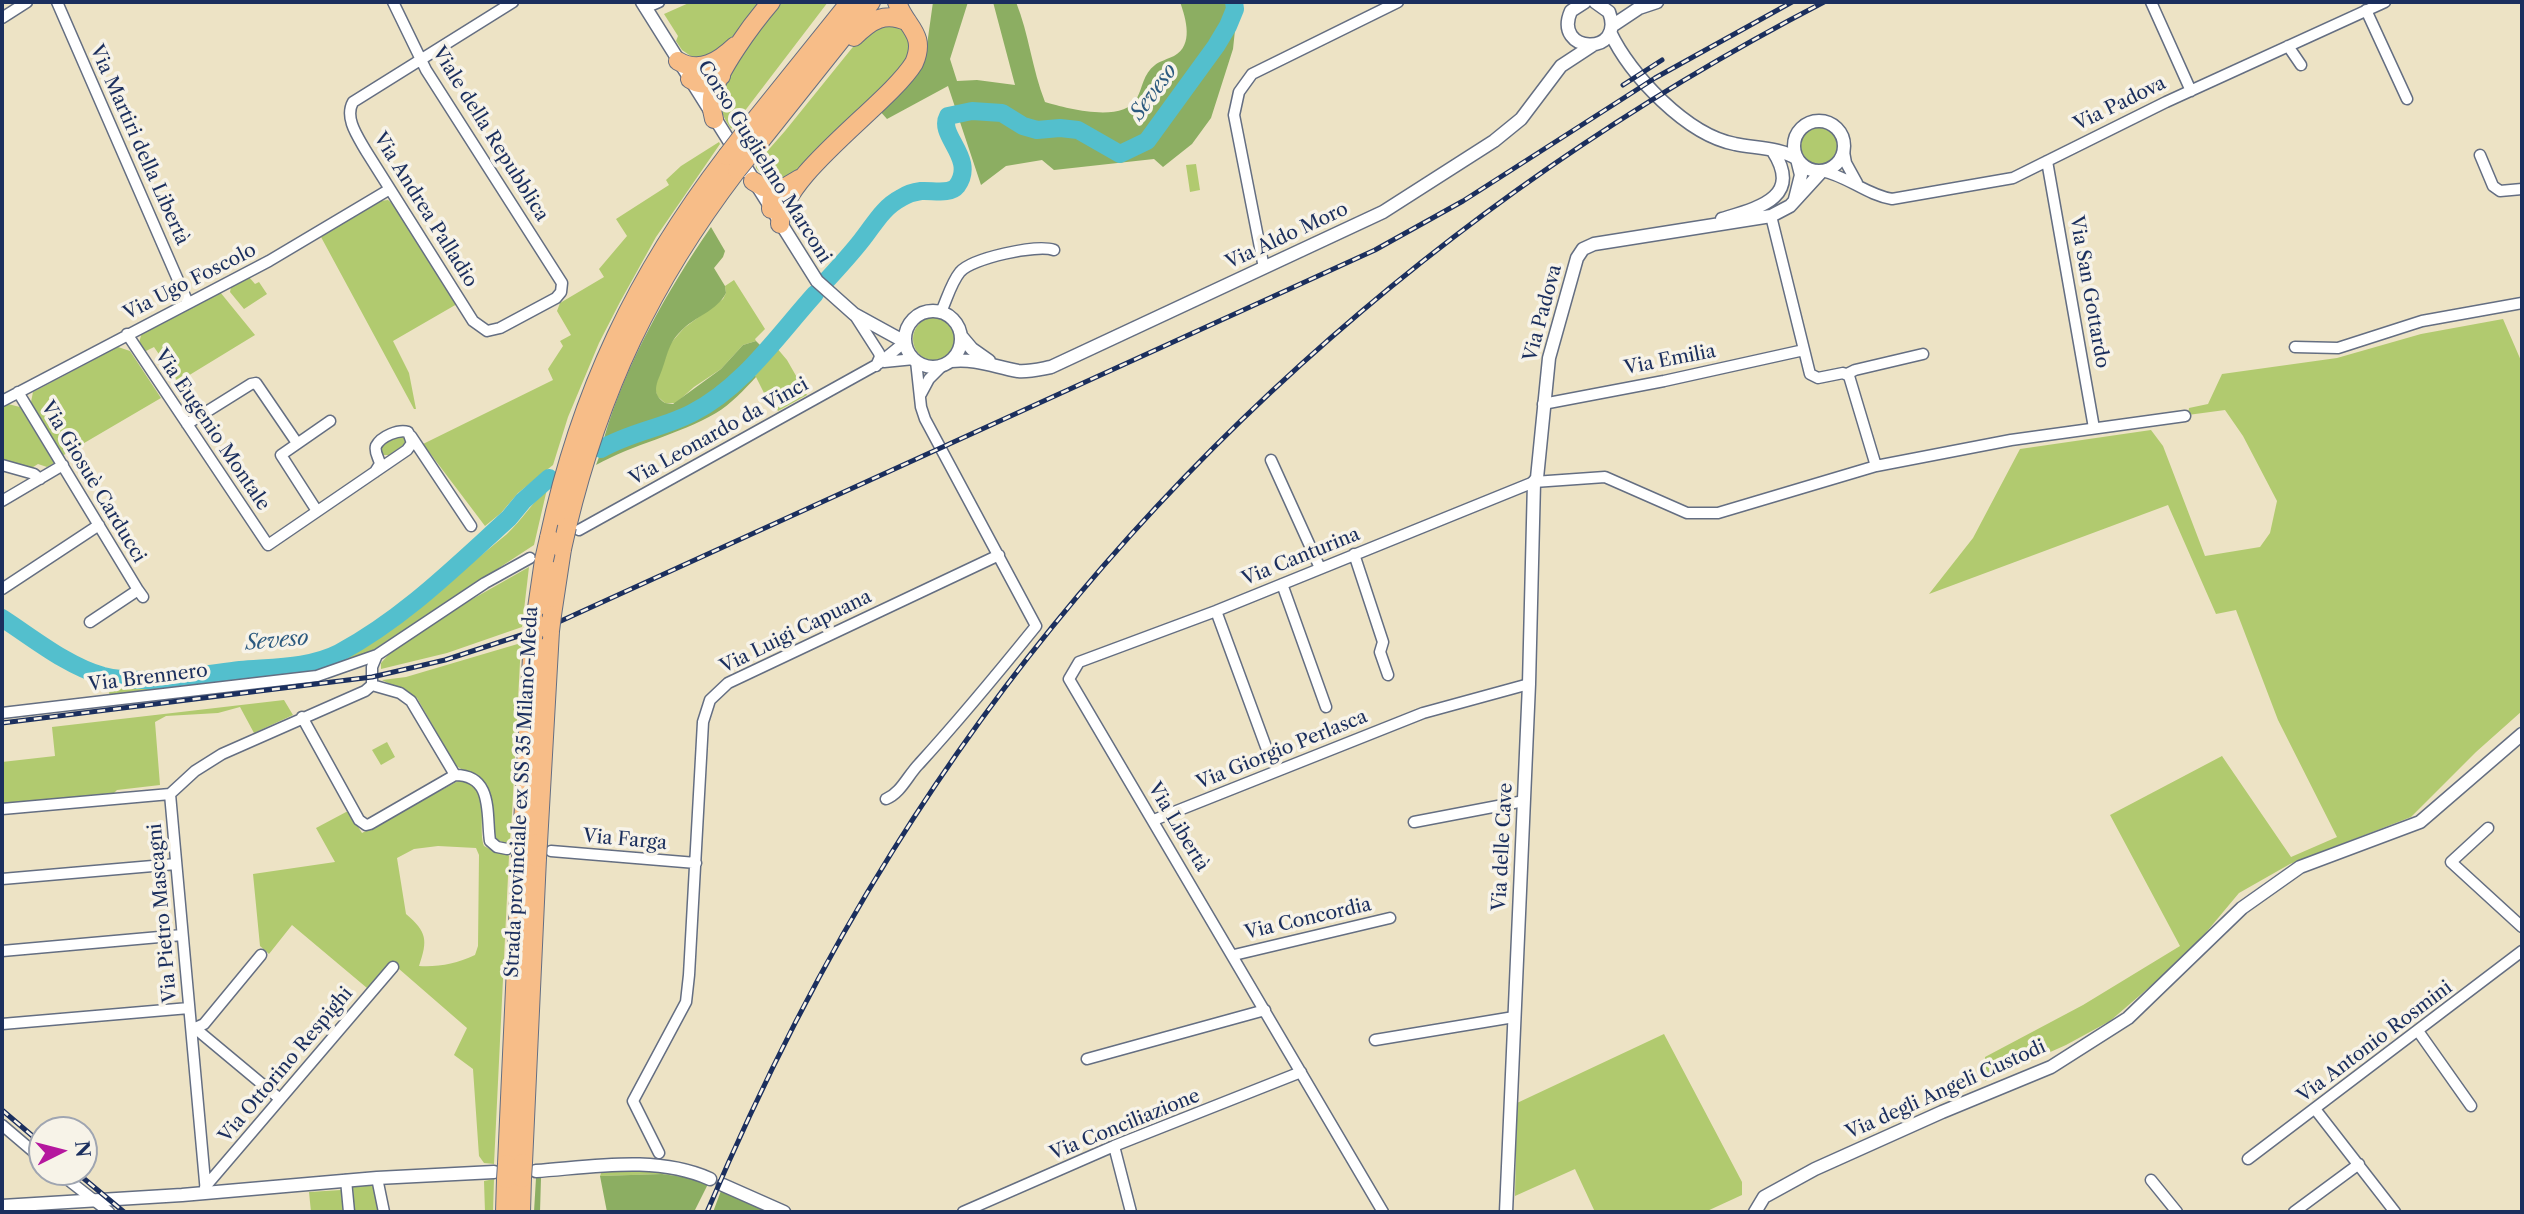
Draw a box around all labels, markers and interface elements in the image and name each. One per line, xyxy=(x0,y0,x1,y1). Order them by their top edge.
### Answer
street label: Via Martiri della Libertà xyxy=(85,41,193,249)
street label: Viale della Repubblica xyxy=(427,42,553,226)
street label: Corso Guglielmo Marconi xyxy=(692,57,836,267)
water label: Seveso xyxy=(1125,59,1183,125)
street label: Via Padova xyxy=(2070,72,2170,136)
street label: Via Andrea Palladio xyxy=(368,128,482,292)
street label: Via Aldo Moro xyxy=(1222,198,1352,274)
street label: Via San Gottardo xyxy=(2064,214,2114,370)
street label: Via Ugo Foscolo xyxy=(120,239,260,325)
street label: Via Padova xyxy=(1519,262,1567,364)
street label: Via Emilia xyxy=(1622,340,1718,380)
street label: Via Eugenio Montale xyxy=(150,345,274,515)
street label: Via Leonardo da Vinci xyxy=(626,373,812,491)
street label: Via Giosuè Carducci xyxy=(36,397,150,567)
street label: Via Canturina xyxy=(1239,523,1363,591)
street label: Via Luigi Capuana xyxy=(717,585,875,679)
street label: Strada provinciale ex SS 35 Milano-Meda xyxy=(501,606,543,978)
water label: Seveso xyxy=(244,626,310,656)
street label: Via Brennero xyxy=(87,659,209,697)
street label: Via Giorgio Perlasca xyxy=(1193,705,1371,795)
street label: Via Libertà xyxy=(1143,778,1213,876)
street label: Via delle Cave xyxy=(1488,782,1518,912)
street label: Via Pietro Mascagni xyxy=(144,822,182,1004)
street label: Via Farga xyxy=(582,825,668,855)
street label: Via Concordia xyxy=(1242,893,1374,945)
street label: Via Antonio Rosmini xyxy=(2293,976,2457,1108)
street label: Via Ottorino Respighi xyxy=(214,983,358,1147)
street label: Via degli Angeli Custodi xyxy=(1842,1036,2050,1144)
street label: Via Conciliazione xyxy=(1047,1085,1203,1165)
north arrow xyxy=(28,1116,98,1186)
text: N xyxy=(70,1140,95,1158)

